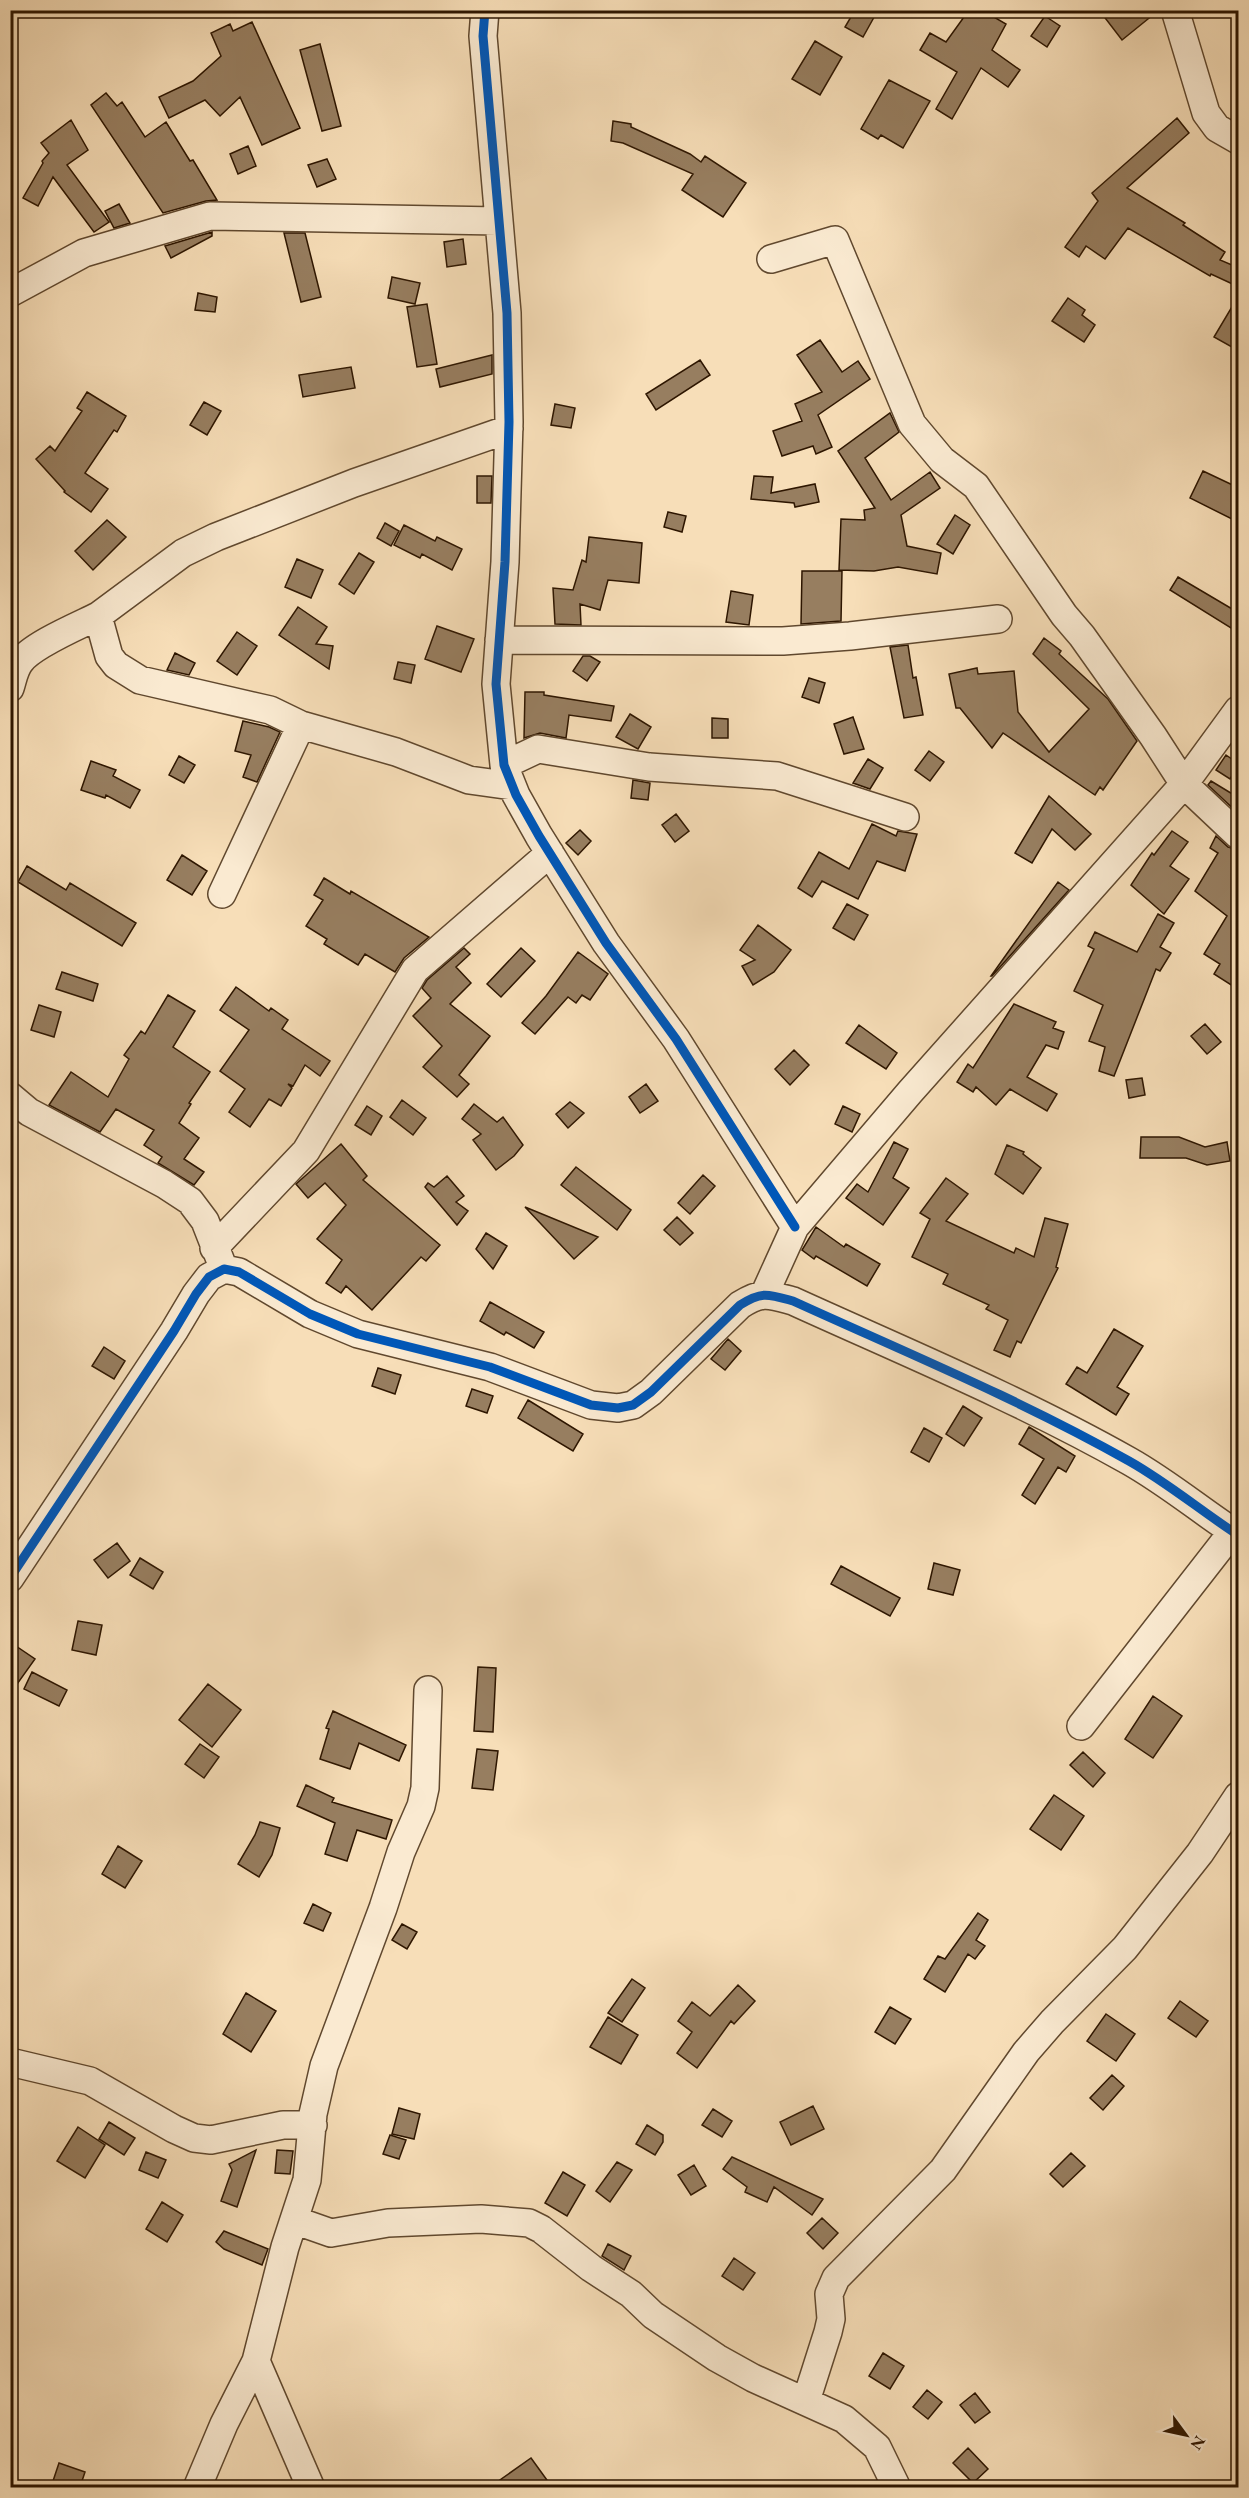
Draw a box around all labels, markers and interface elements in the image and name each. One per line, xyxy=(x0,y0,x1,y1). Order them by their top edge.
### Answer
north arrow xyxy=(1156,2405,1216,2465)
text: N xyxy=(1186,2432,1210,2454)

